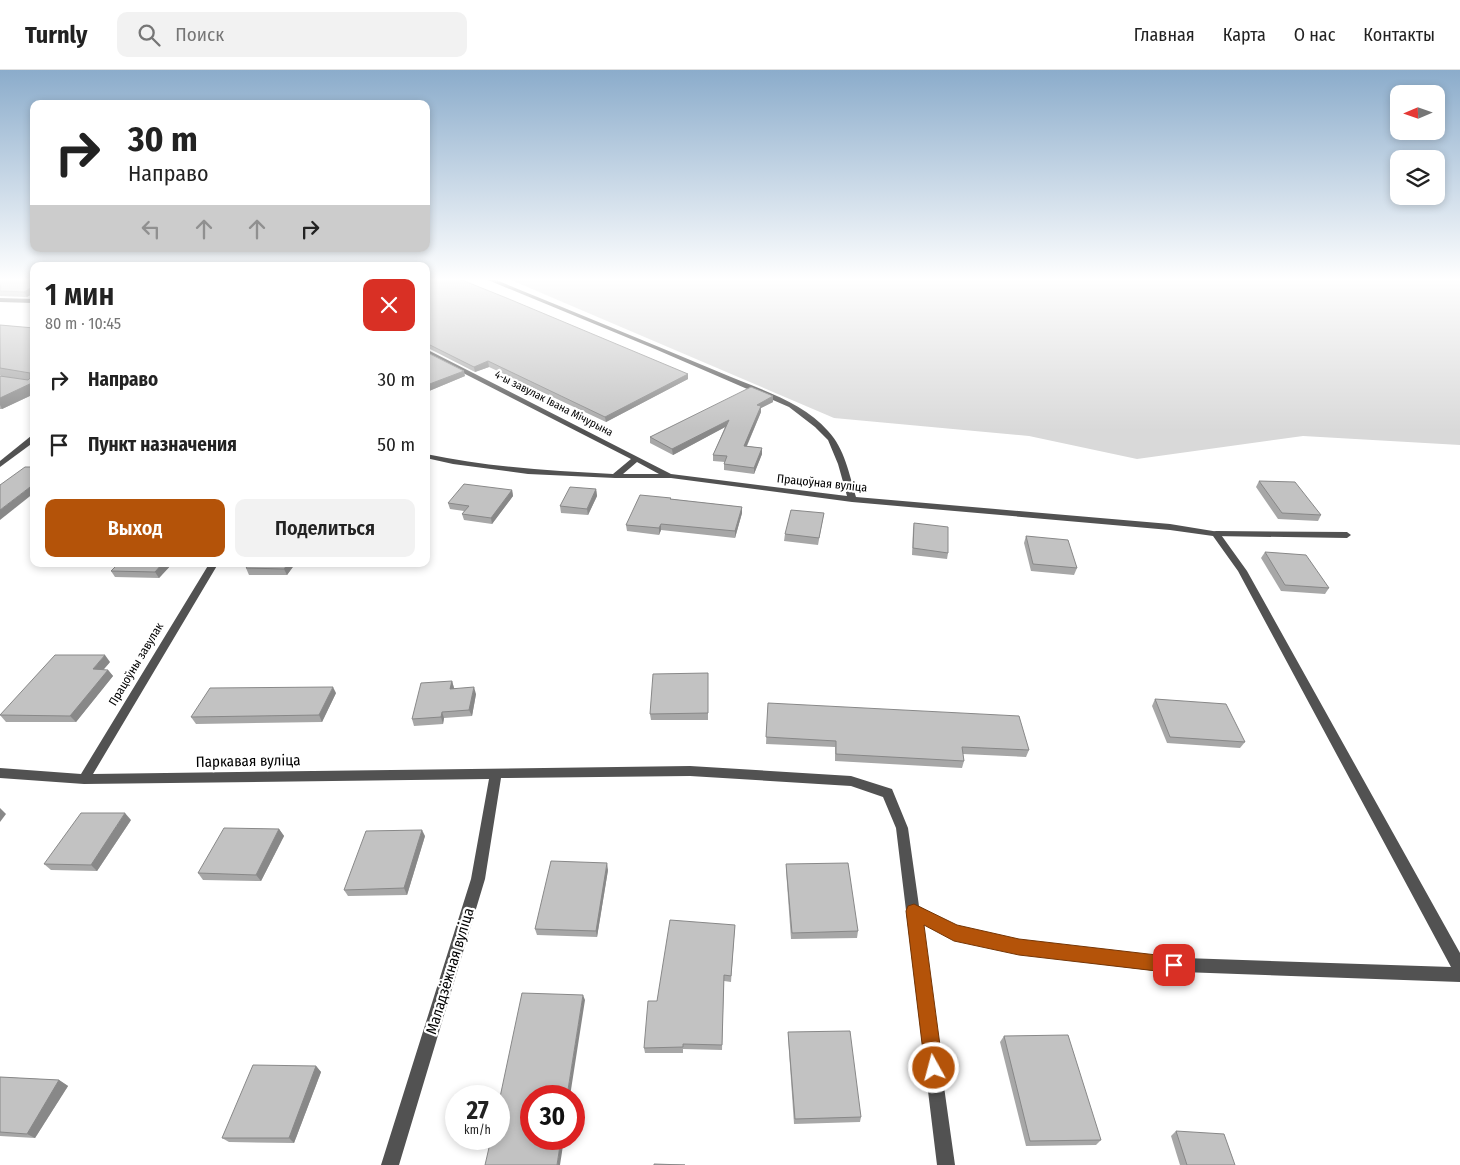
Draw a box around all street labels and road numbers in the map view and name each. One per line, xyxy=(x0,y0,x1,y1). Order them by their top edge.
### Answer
street label: 4-ы завулак Івана Мічурына xyxy=(492,368,615,439)
street label: Працоўная вуліца xyxy=(776,471,868,495)
street label: Працоўны завулак xyxy=(106,620,166,708)
street label: Паркавая вуліца xyxy=(195,751,301,771)
street label: Маладзёжная вуліца xyxy=(422,906,478,1036)

